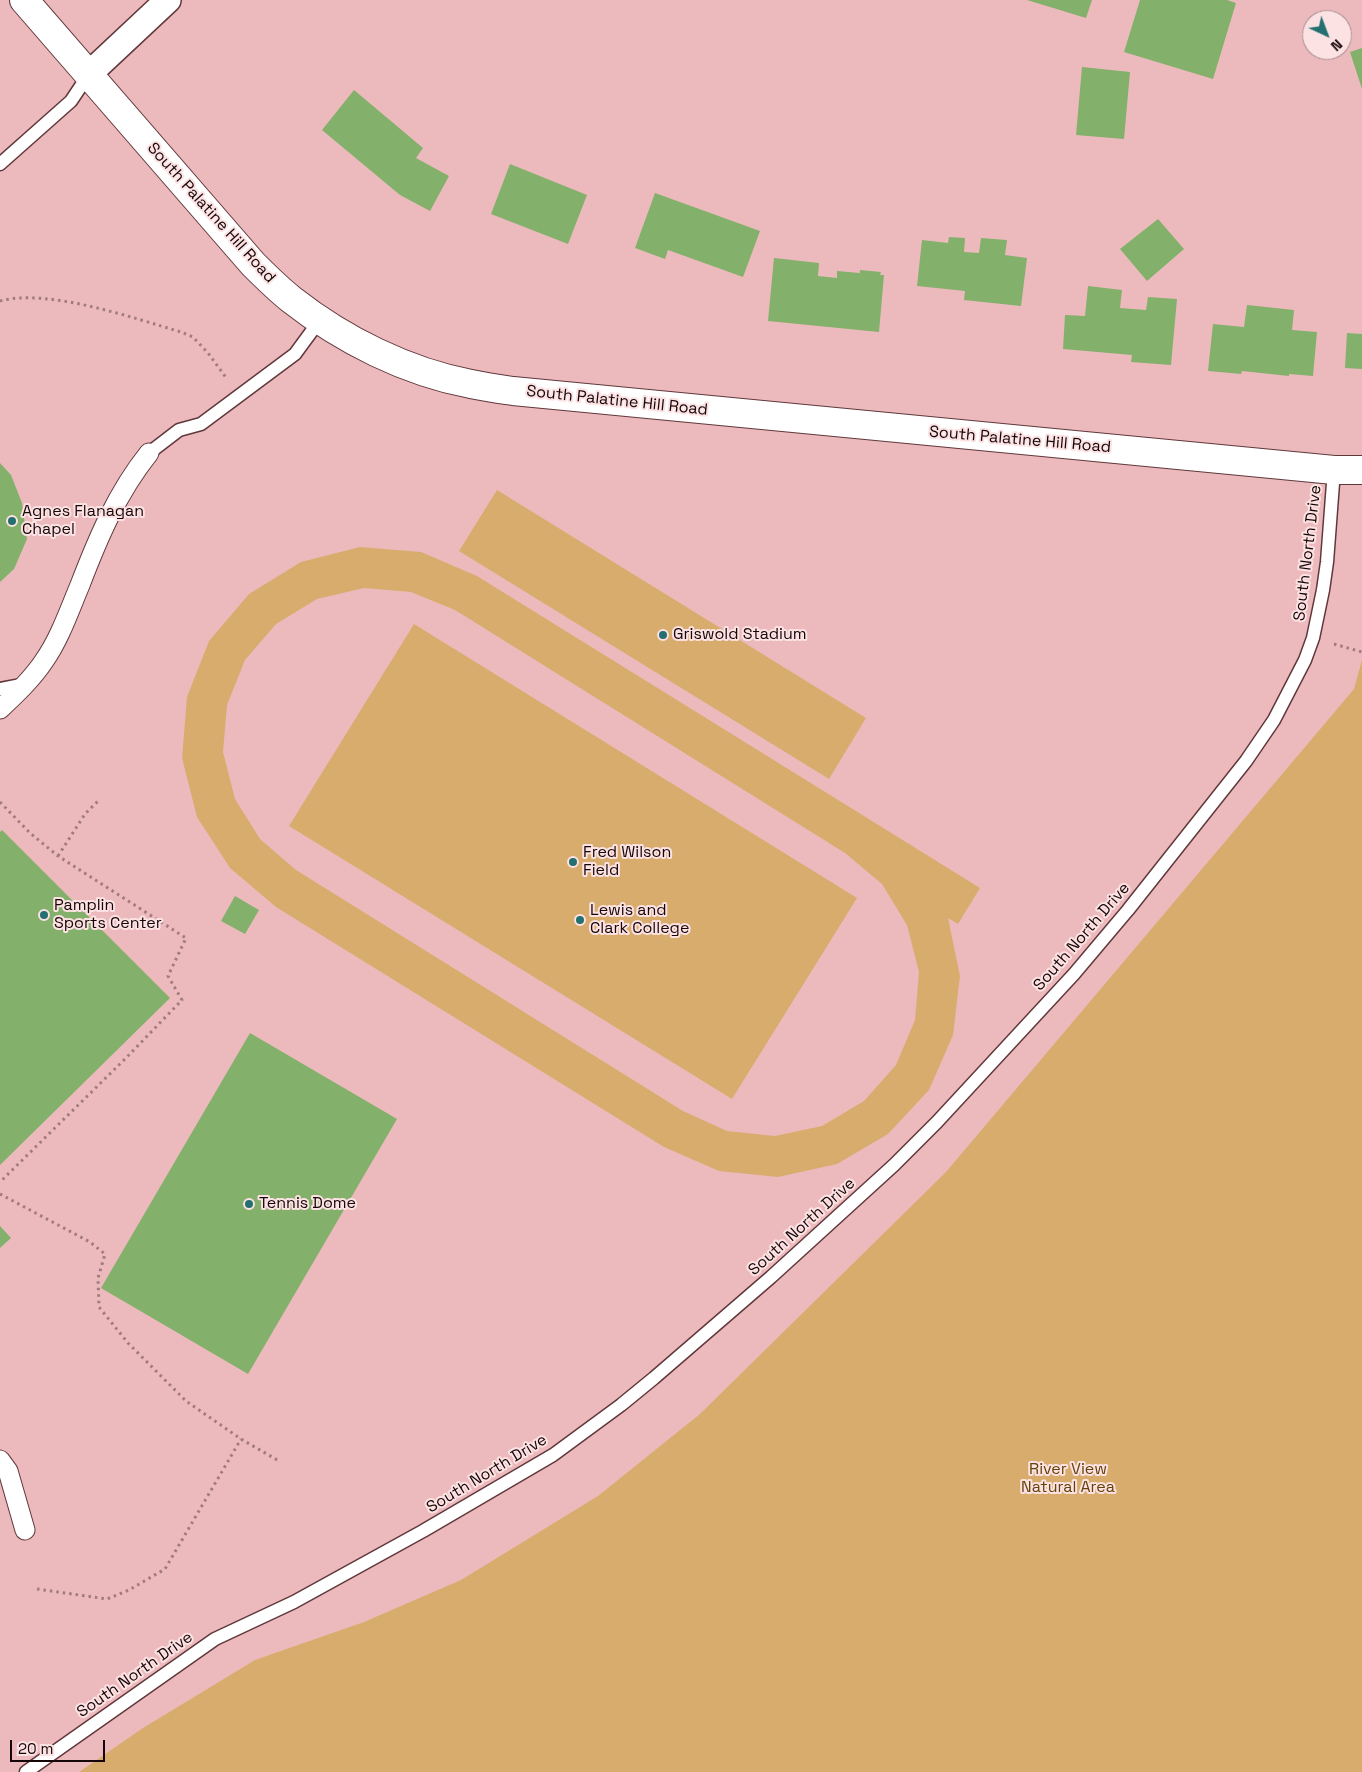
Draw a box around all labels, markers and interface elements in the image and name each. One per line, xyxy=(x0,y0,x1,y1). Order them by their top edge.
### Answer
north arrow xyxy=(1302,10,1352,60)
text: N xyxy=(1327,35,1346,55)
street label: South Palatine Hill Road xyxy=(143,139,279,287)
street label: South Palatine Hill Road xyxy=(525,382,709,420)
street label: South Palatine Hill Road xyxy=(928,422,1112,458)
street label: South North Drive xyxy=(1290,484,1326,622)
place label: Agnes Flanagan Chapel xyxy=(22,502,144,540)
marker: Agnes Flanagan Chapel xyxy=(6,515,18,527)
place label: Griswold Stadium xyxy=(673,625,807,645)
marker: Griswold Stadium xyxy=(657,629,669,641)
place label: Fred Wilson Field xyxy=(583,843,671,881)
marker: Fred Wilson Field xyxy=(567,856,579,868)
street label: South North Drive xyxy=(1030,879,1134,995)
place label: Pamplin Sports Center xyxy=(54,896,162,934)
place label: Lewis and Clark College xyxy=(590,901,689,939)
marker: Pamplin Sports Center xyxy=(38,909,50,921)
marker: Lewis and Clark College xyxy=(574,914,586,926)
street label: South North Drive xyxy=(745,1174,859,1280)
place label: Tennis Dome xyxy=(259,1194,356,1214)
marker: Tennis Dome xyxy=(243,1198,255,1210)
street label: South North Drive xyxy=(423,1431,551,1517)
park label: River View Natural Area xyxy=(1021,1460,1115,1498)
street label: South North Drive xyxy=(73,1628,197,1722)
scale bar xyxy=(12,1730,108,1762)
text: 20 m xyxy=(18,1739,53,1758)

